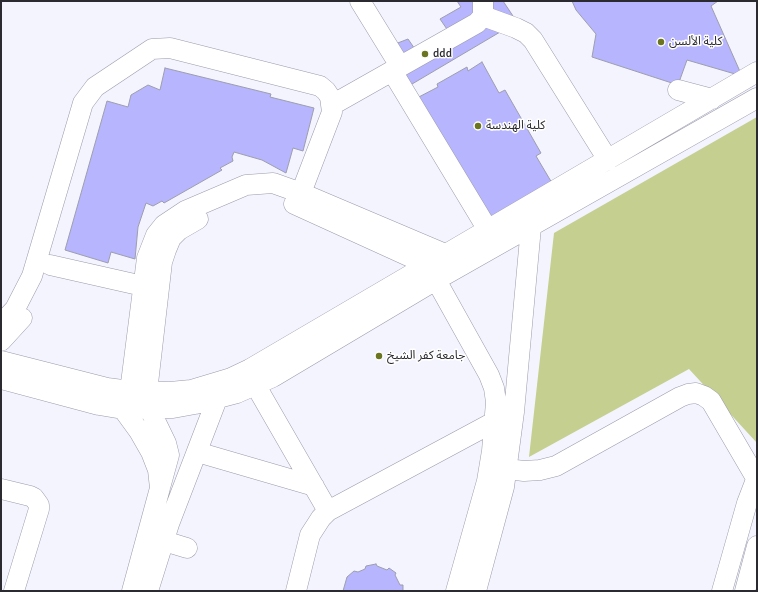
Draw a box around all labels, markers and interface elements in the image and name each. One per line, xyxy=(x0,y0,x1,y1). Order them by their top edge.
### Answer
place label: كلية الألسن xyxy=(669,35,722,49)
marker: كلية الألسن xyxy=(656,37,666,47)
place label: ddd xyxy=(433,47,452,61)
marker: ddd xyxy=(420,49,430,59)
place label: كلية الهندسة xyxy=(486,119,545,133)
marker: كلية الهندسة xyxy=(473,121,483,131)
place label: جامعة كفر الشيخ xyxy=(387,349,465,363)
marker: جامعة كفر الشيخ xyxy=(374,351,384,361)

